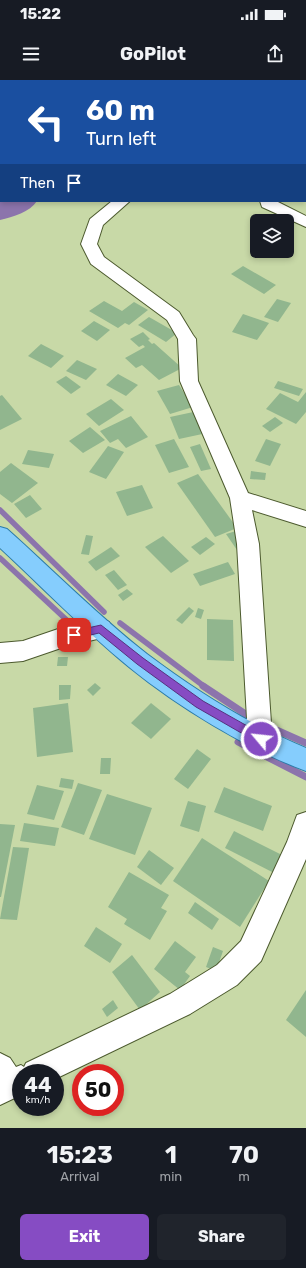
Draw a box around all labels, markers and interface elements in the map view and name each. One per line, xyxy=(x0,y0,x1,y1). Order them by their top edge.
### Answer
text: 15:22 xyxy=(20,5,61,23)
icon: menu xyxy=(20,43,42,65)
text: GoPilot xyxy=(120,43,186,65)
icon: share xyxy=(264,43,286,65)
text: 60 m xyxy=(86,94,155,127)
icon: left xyxy=(20,96,72,148)
text: Turn left xyxy=(86,128,156,150)
icon: arrive xyxy=(63,172,85,194)
text: Then xyxy=(20,174,55,192)
map controls xyxy=(250,214,294,258)
button: layers xyxy=(250,214,294,258)
pin xyxy=(57,618,91,652)
icon: arrive xyxy=(63,624,85,646)
position arrow xyxy=(240,718,282,760)
speed limit sign: 50 xyxy=(72,1064,124,1116)
text: 44 xyxy=(24,1073,52,1097)
text: km/h xyxy=(26,1094,50,1106)
text: 15:23 xyxy=(47,1141,113,1169)
text: 1 xyxy=(165,1141,177,1169)
text: 70 xyxy=(229,1141,259,1169)
text: Arrival xyxy=(60,1169,99,1184)
text: min xyxy=(160,1169,182,1184)
text: m xyxy=(238,1169,250,1184)
button: Exit xyxy=(20,1214,149,1260)
button: Share xyxy=(157,1214,286,1260)

